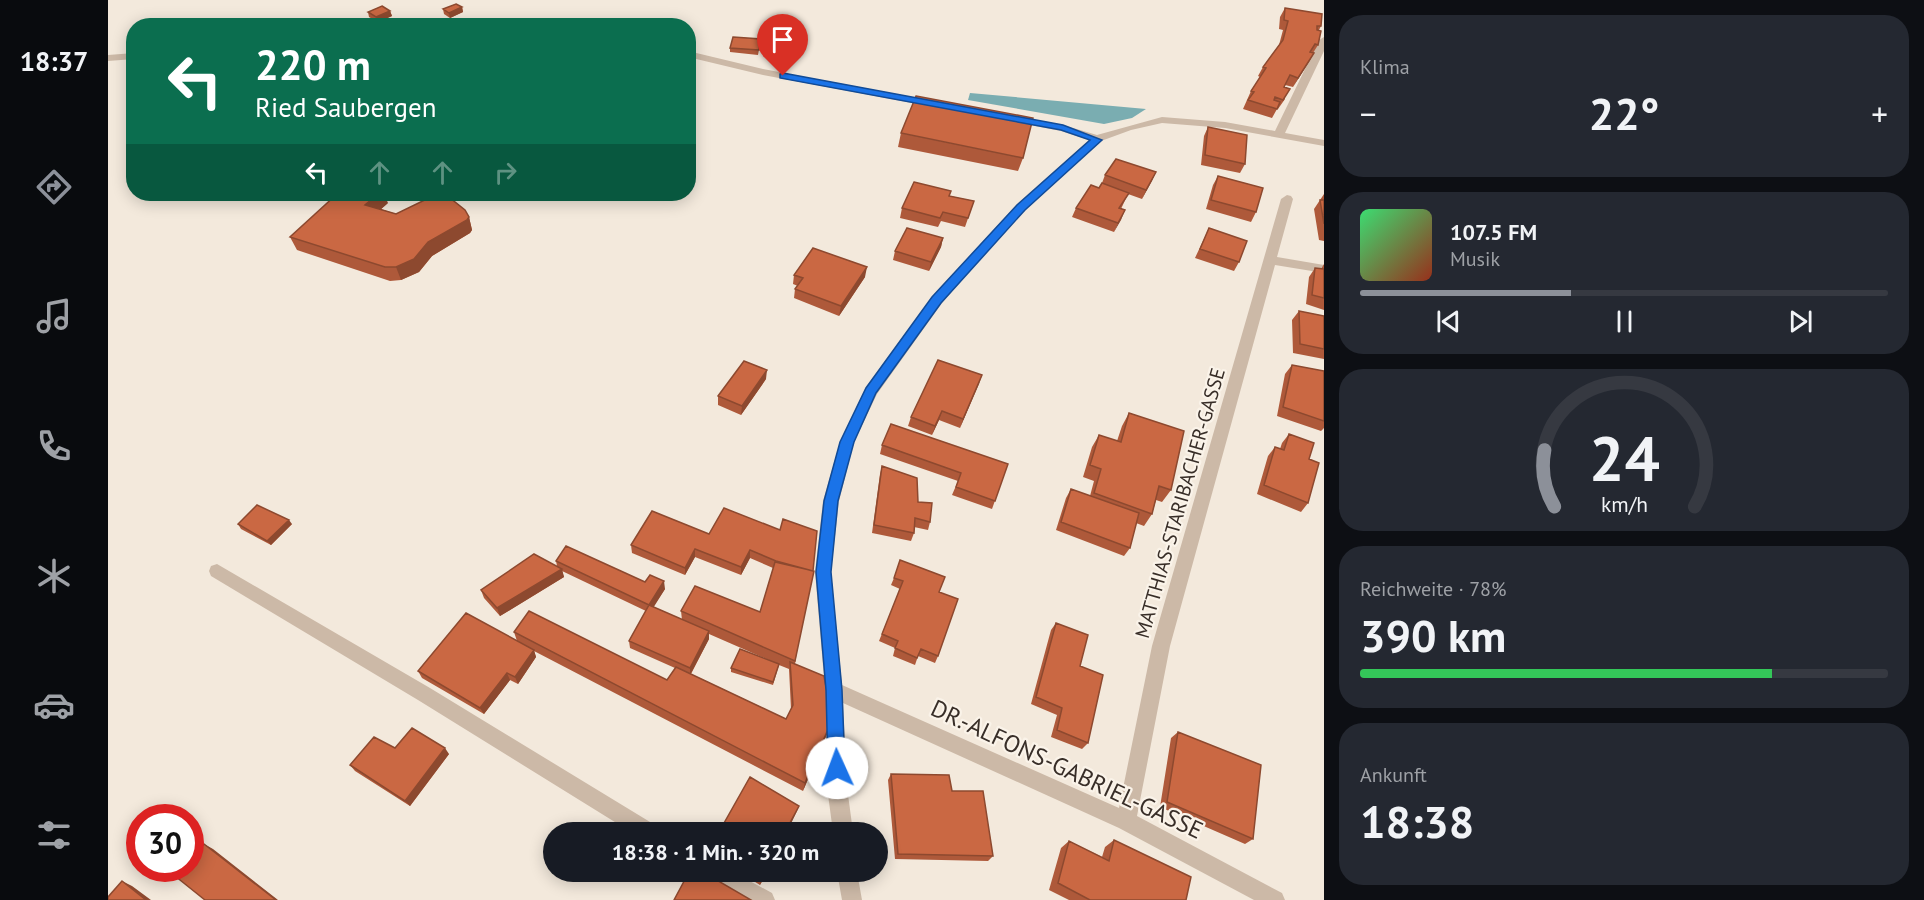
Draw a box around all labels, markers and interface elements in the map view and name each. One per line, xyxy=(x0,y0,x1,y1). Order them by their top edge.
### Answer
pin xyxy=(757,14,808,76)
icon: arrive xyxy=(766,23,799,56)
text: 220 m xyxy=(255,37,371,92)
icon: left xyxy=(156,42,234,120)
text: 18:37 xyxy=(20,44,88,78)
text: Klima xyxy=(1360,54,1410,80)
text: 22° xyxy=(1589,84,1659,142)
text: Ried Saubergen xyxy=(255,90,437,124)
text: − xyxy=(1360,92,1377,135)
text: + xyxy=(1871,92,1888,135)
icon: left xyxy=(300,156,333,189)
icon: ahead xyxy=(363,156,396,189)
icon: ahead xyxy=(426,156,459,189)
icon: right xyxy=(489,156,522,189)
icon: directions xyxy=(33,166,75,208)
text: 107.5 FM xyxy=(1450,218,1537,246)
text: Musik xyxy=(1450,246,1500,272)
icon: music xyxy=(33,295,75,337)
icon: previous xyxy=(1432,305,1465,338)
icon: pause xyxy=(1608,305,1641,338)
icon: next xyxy=(1784,305,1817,338)
street label: MATTHIAS-STARIBACHER-GASSE xyxy=(1129,365,1231,641)
text: 24 xyxy=(1589,417,1659,498)
icon: phone xyxy=(33,425,75,467)
text: km/h xyxy=(1600,490,1647,518)
icon: climate xyxy=(33,555,75,597)
text: Reichweite · 78% xyxy=(1360,576,1506,602)
text: 390 km xyxy=(1360,606,1506,664)
icon: car xyxy=(33,684,75,726)
street label: DR.-ALFONS-GABRIEL-GASSE xyxy=(926,692,1208,846)
position arrow xyxy=(805,736,869,800)
text: Ankunft xyxy=(1360,762,1427,788)
text: 18:38 xyxy=(1360,792,1474,850)
speed limit sign: 30 xyxy=(126,804,204,882)
icon: filters xyxy=(33,814,75,856)
text: 18:38 · 1 Min. · 320 m xyxy=(612,838,819,866)

